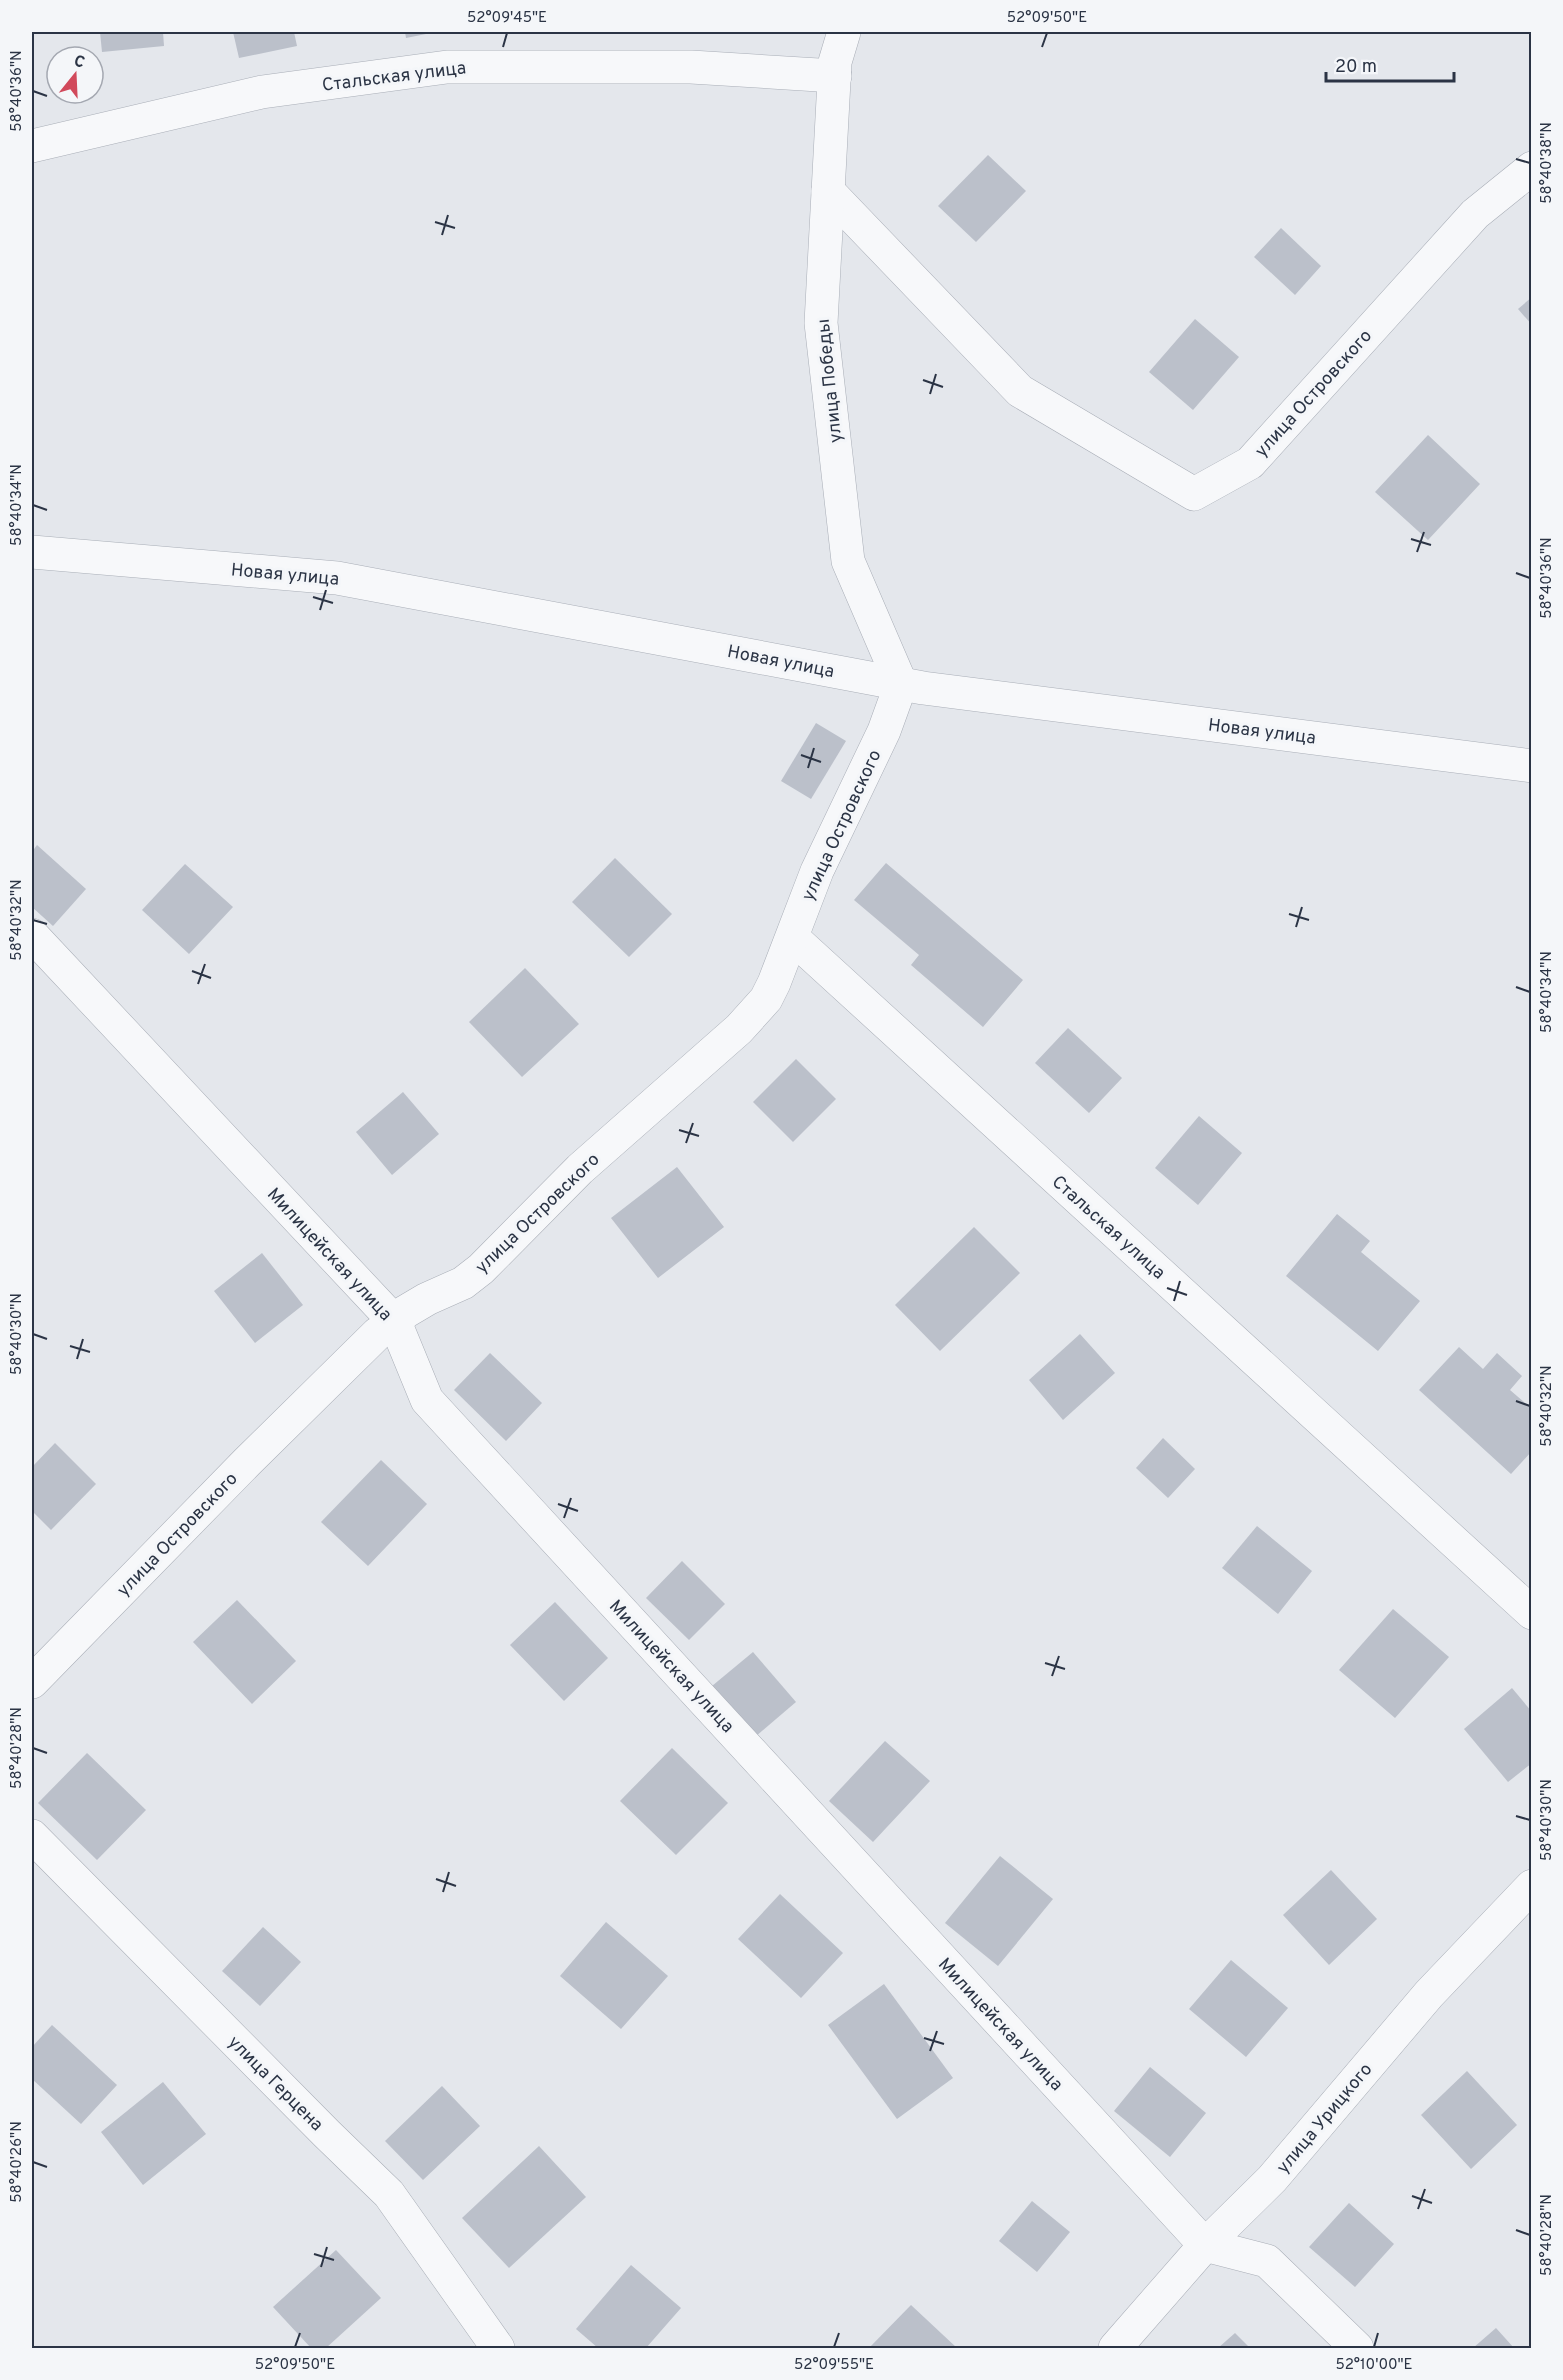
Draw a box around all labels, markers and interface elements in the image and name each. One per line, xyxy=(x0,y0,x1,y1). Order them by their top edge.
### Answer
text: 52°09'45"E xyxy=(467,9,547,28)
text: 52°09'50"E xyxy=(1007,9,1087,28)
north arrow xyxy=(45,45,105,105)
scale bar xyxy=(1326,45,1454,83)
text: 58°40'36"N xyxy=(8,50,27,132)
text: С xyxy=(71,52,87,74)
text: 20 m xyxy=(1335,56,1377,79)
street label: Стальская улица xyxy=(321,57,468,98)
text: 58°40'38"N xyxy=(1538,122,1557,204)
street label: улица Победы xyxy=(813,318,848,444)
street label: улица Островского xyxy=(1251,325,1378,463)
text: 58°40'34"N xyxy=(8,464,27,546)
text: 58°40'36"N xyxy=(1538,537,1557,619)
street label: Новая улица xyxy=(230,559,340,592)
street label: Новая улица xyxy=(725,641,836,684)
street label: Новая улица xyxy=(1207,714,1317,751)
street label: улица Островского xyxy=(797,746,887,905)
text: 58°40'32"N xyxy=(8,879,27,961)
text: 58°40'34"N xyxy=(1538,951,1557,1033)
street label: улица Островского xyxy=(471,1149,605,1279)
street label: Стальская улица xyxy=(1046,1171,1170,1285)
street label: Милицейская улица xyxy=(261,1184,397,1326)
text: 58°40'30"N xyxy=(8,1293,27,1375)
text: 58°40'32"N xyxy=(1538,1365,1557,1447)
street label: улица Островского xyxy=(113,1468,243,1602)
street label: Милицейская улица xyxy=(603,1596,739,1738)
text: 58°40'28"N xyxy=(8,1707,27,1789)
text: 58°40'30"N xyxy=(1538,1779,1557,1861)
street label: Милицейская улица xyxy=(932,1954,1068,2096)
street label: улица Герцена xyxy=(222,2031,328,2137)
street label: улица Урицкого xyxy=(1272,2059,1378,2179)
text: 58°40'26"N xyxy=(8,2121,27,2203)
text: 58°40'28"N xyxy=(1538,2194,1557,2276)
text: 52°09'50"E xyxy=(255,2356,335,2375)
text: 52°09'55"E xyxy=(794,2356,874,2375)
text: 52°10'00"E xyxy=(1335,2356,1413,2375)

